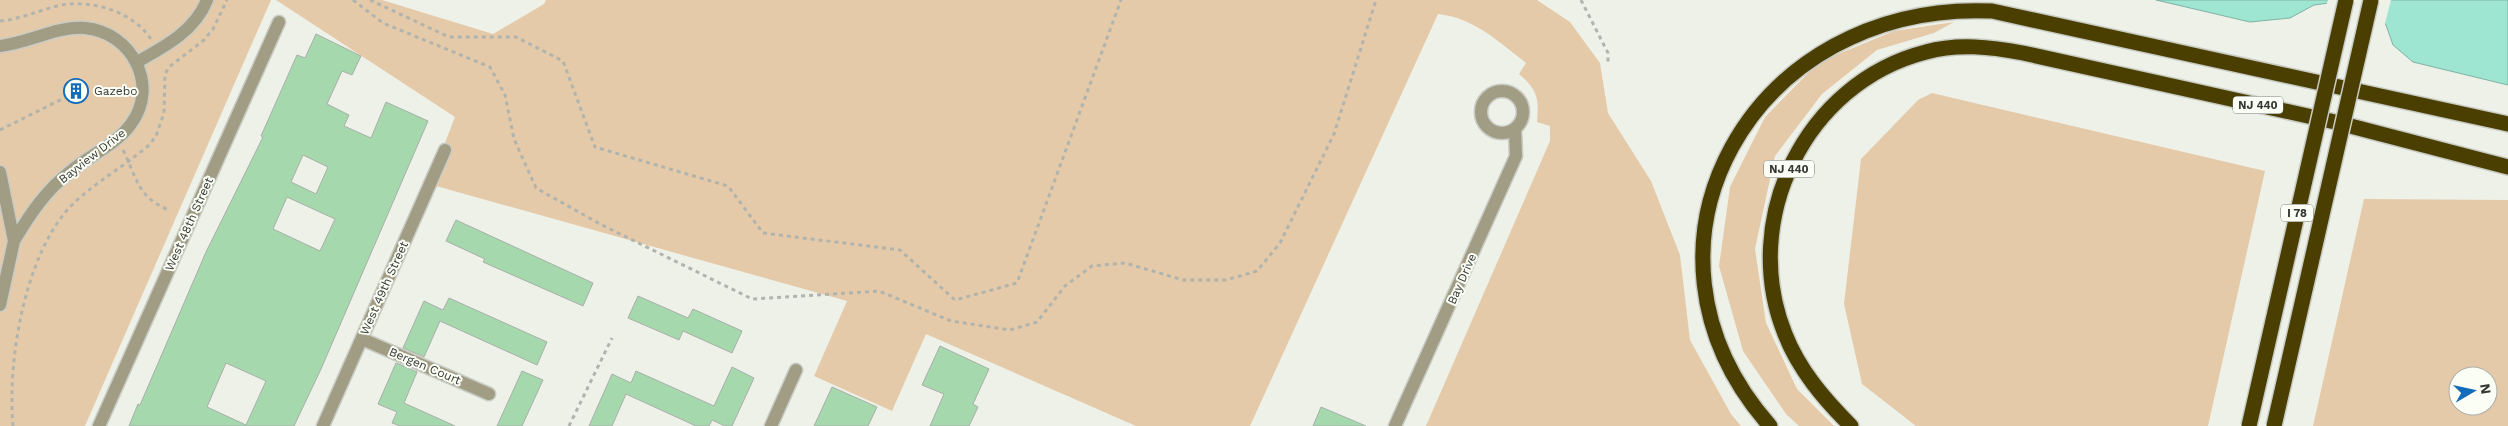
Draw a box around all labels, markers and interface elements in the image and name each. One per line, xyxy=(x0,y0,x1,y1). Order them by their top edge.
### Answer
building icon: Gazebo xyxy=(63,78,89,104)
place label: Gazebo xyxy=(94,84,137,98)
road number: NJ 440 xyxy=(2233,96,2283,114)
street label: Bayview Drive xyxy=(56,126,128,186)
road number: NJ 440 xyxy=(1764,160,1814,178)
street label: West 48th Street xyxy=(162,175,216,273)
road number: I 78 xyxy=(2281,204,2313,222)
street label: West 49th Street xyxy=(357,239,411,337)
street label: Bay Drive xyxy=(1445,251,1479,307)
street label: Bergen Court xyxy=(387,345,463,387)
north arrow xyxy=(2448,366,2498,416)
text: N xyxy=(2477,383,2495,395)

